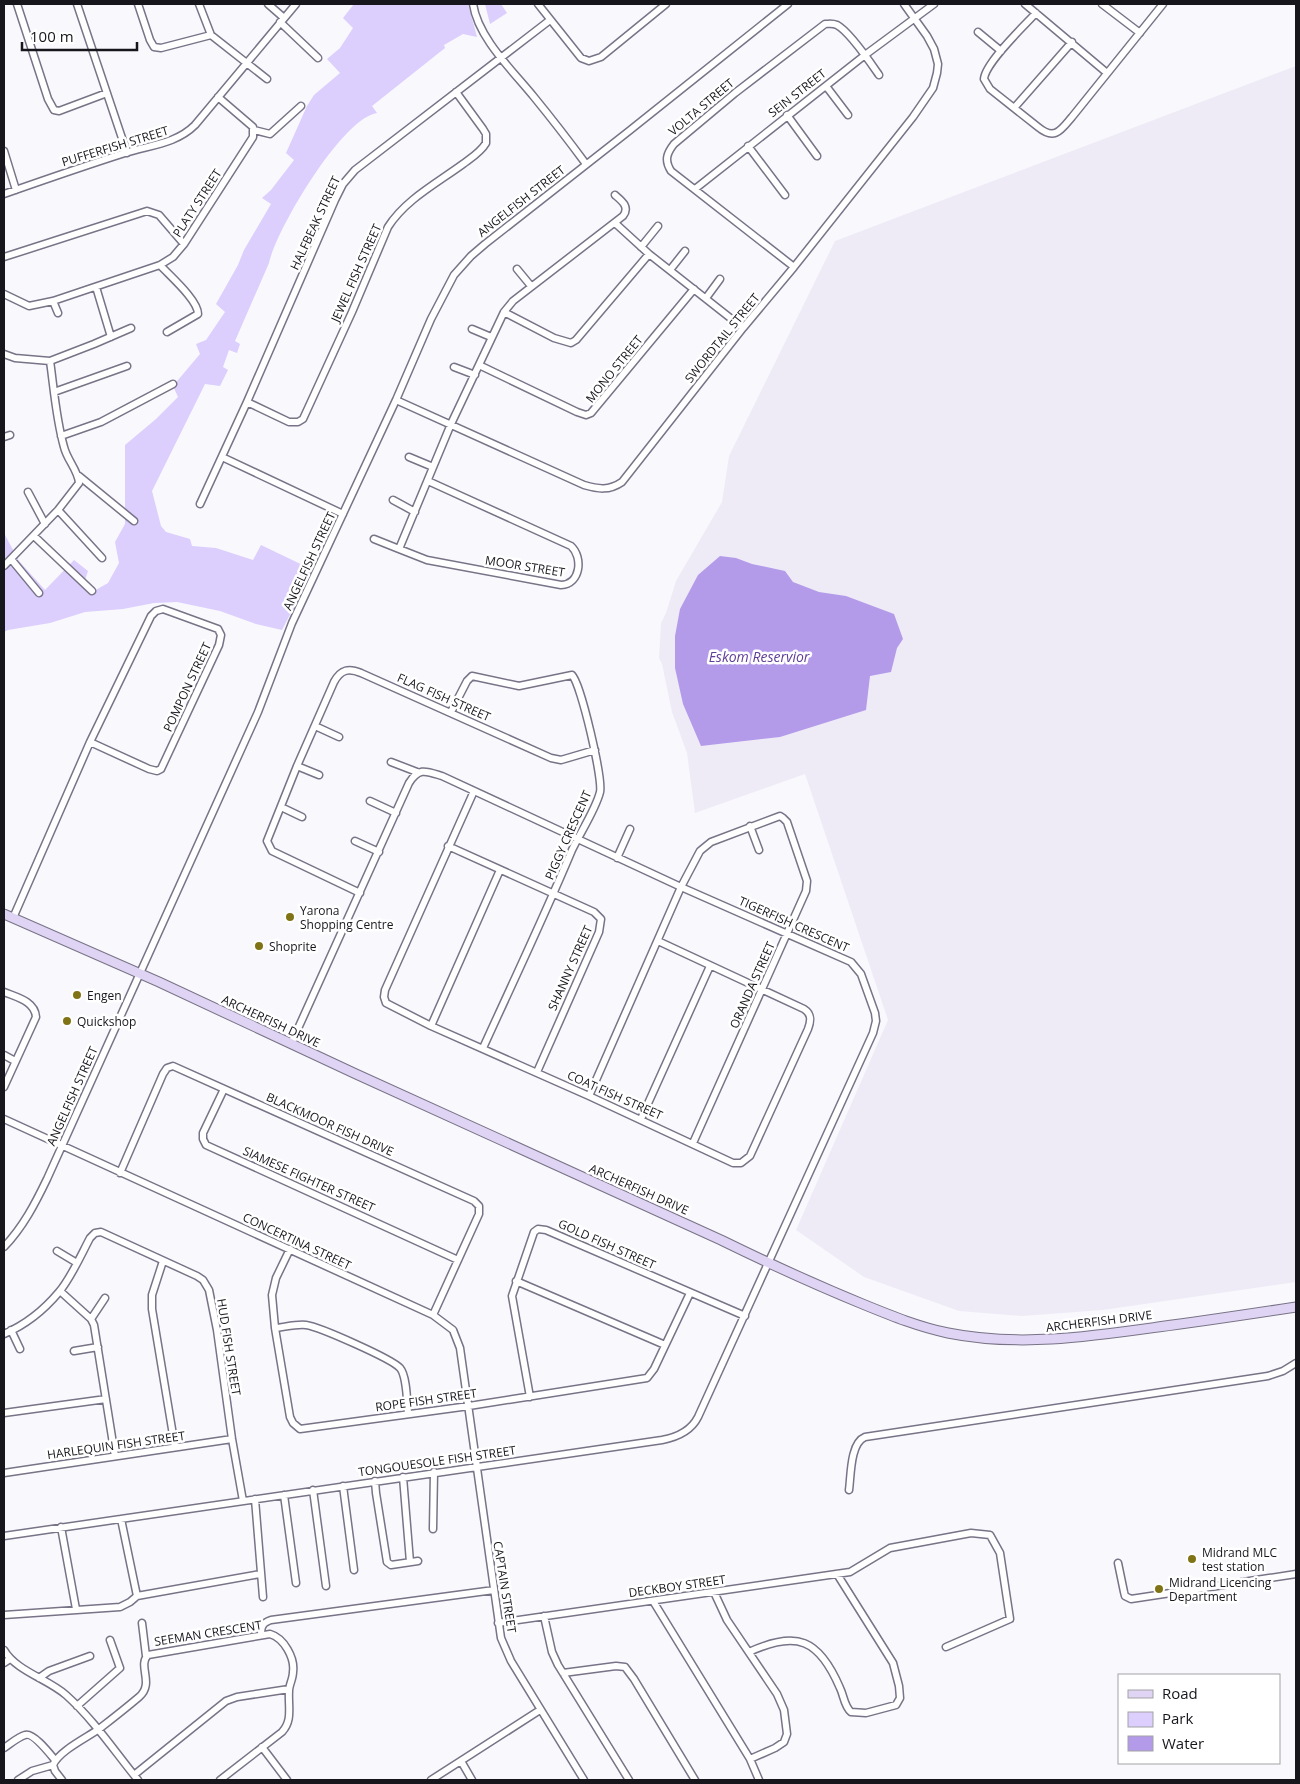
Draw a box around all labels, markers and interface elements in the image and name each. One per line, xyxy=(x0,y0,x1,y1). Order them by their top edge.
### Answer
scale bar xyxy=(22,20,138,52)
text: 100 m xyxy=(30,26,74,46)
street label: SEIN STREET xyxy=(764,65,830,121)
street label: VOLTA STREET xyxy=(665,74,738,139)
street label: PUFFERFISH STREET xyxy=(59,122,171,170)
street label: ANGELFISH STREET xyxy=(474,161,569,241)
street label: PLATY STREET xyxy=(169,165,226,240)
street label: HALFBEAK STREET xyxy=(286,173,344,273)
street label: JEWEL FISH STREET xyxy=(326,221,385,326)
street label: SWORDTAIL STREET xyxy=(681,289,764,386)
street label: MONO STREET xyxy=(582,331,647,406)
street label: ANGELFISH STREET xyxy=(279,509,339,613)
street label: MOOR STREET xyxy=(484,551,566,581)
street label: POMPON STREET xyxy=(159,639,215,734)
water label: Eskom Reservior xyxy=(709,647,810,666)
street label: FLAG FISH STREET xyxy=(395,669,494,725)
street label: PIGGY CRESCENT xyxy=(541,787,595,882)
street label: TIGERFISH CRESCENT xyxy=(736,892,852,956)
place label: Yarona Shopping Centre xyxy=(300,902,394,933)
marker: Yarona Shopping Centre xyxy=(284,911,296,923)
street label: SHANNY STREET xyxy=(544,922,597,1013)
place label: Shoprite xyxy=(269,938,317,955)
street label: ORANDA STREET xyxy=(725,939,779,1031)
marker: Shoprite xyxy=(253,940,265,952)
place label: Engen xyxy=(87,987,122,1004)
marker: Engen xyxy=(71,989,83,1001)
street label: ARCHERFISH DRIVE xyxy=(219,991,323,1051)
place label: Quickshop xyxy=(77,1013,136,1030)
marker: Quickshop xyxy=(61,1015,73,1027)
street label: ANGELFISH STREET xyxy=(42,1043,102,1148)
street label: COAT FISH STREET xyxy=(565,1066,666,1124)
street label: BLACKMOOR FISH DRIVE xyxy=(264,1088,396,1160)
street label: SIAMESE FIGHTER STREET xyxy=(240,1142,378,1216)
street label: ARCHERFISH DRIVE xyxy=(587,1160,691,1218)
street label: CONCERTINA STREET xyxy=(240,1208,354,1274)
street label: GOLD FISH STREET xyxy=(556,1215,659,1273)
street label: HUD FISH STREET xyxy=(213,1297,245,1397)
street label: ARCHERFISH DRIVE xyxy=(1045,1306,1153,1336)
street label: ROPE FISH STREET xyxy=(374,1384,478,1416)
street label: HARLEQUIN FISH STREET xyxy=(46,1427,186,1463)
street label: TONGOUESOLE FISH STREET xyxy=(357,1441,517,1480)
street label: CAPTAIN STREET xyxy=(489,1540,521,1634)
place label: Midrand MLC test station xyxy=(1202,1544,1278,1575)
marker: Midrand MLC test station xyxy=(1186,1553,1198,1565)
street label: DECKBOY STREET xyxy=(627,1571,727,1601)
place label: Midrand Licencing Department xyxy=(1169,1574,1272,1605)
marker: Midrand Licencing Department xyxy=(1153,1583,1165,1595)
street label: SEEMAN CRESCENT xyxy=(153,1616,263,1650)
legend xyxy=(1118,1674,1280,1764)
text: Road xyxy=(1162,1683,1198,1703)
text: Park xyxy=(1162,1708,1193,1728)
text: Water xyxy=(1162,1733,1204,1753)

